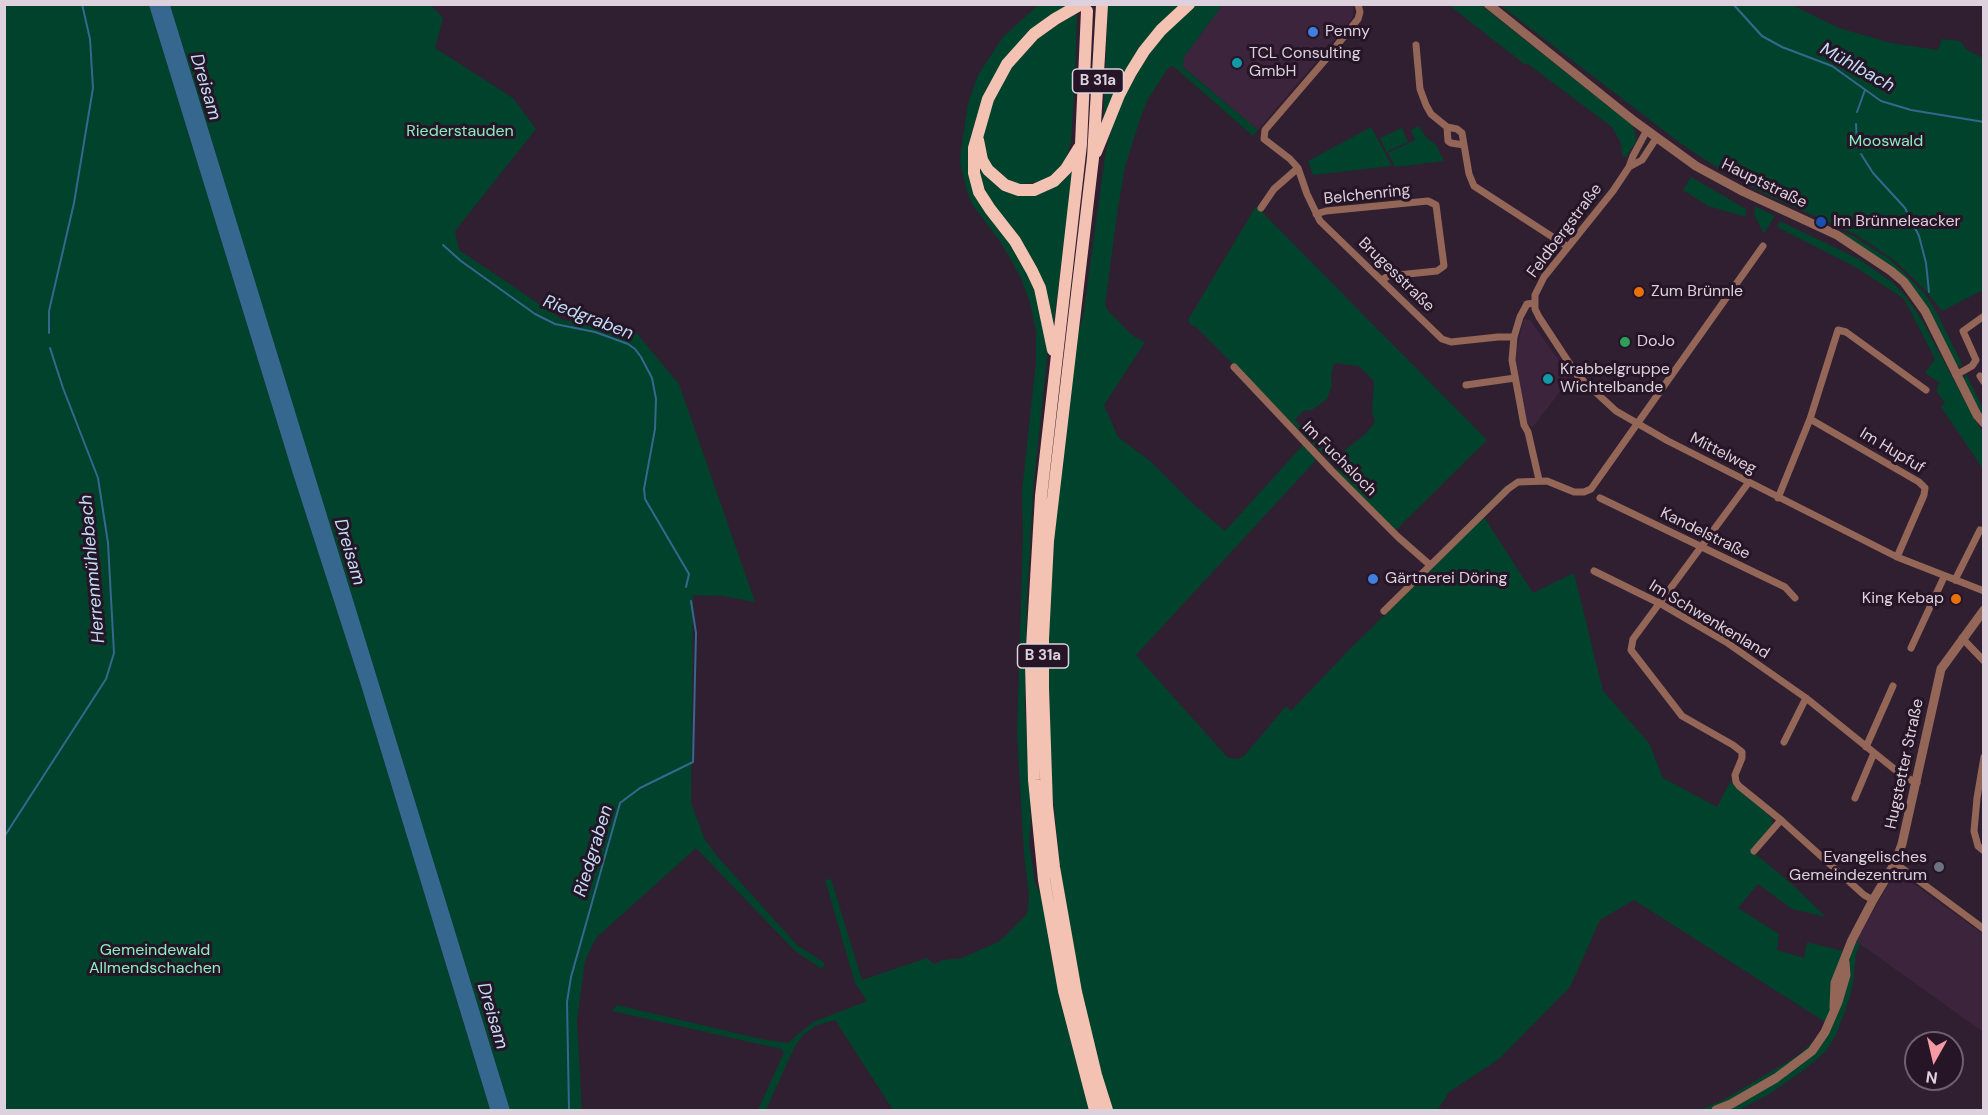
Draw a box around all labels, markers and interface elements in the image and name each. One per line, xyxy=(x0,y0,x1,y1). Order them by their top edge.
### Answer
place label: Penny xyxy=(1325,22,1370,42)
marker: Penny xyxy=(1306,25,1320,39)
water label: Mühlbach xyxy=(1816,39,1898,97)
place label: TCL Consulting GmbH xyxy=(1249,44,1361,82)
water label: Dreisam xyxy=(185,51,225,123)
marker: TCL Consulting GmbH xyxy=(1230,56,1244,70)
road number: B 31a xyxy=(1072,69,1124,93)
park label: Riederstauden xyxy=(406,122,514,142)
park label: Mooswald xyxy=(1849,132,1923,152)
street label: Hauptstraße xyxy=(1718,155,1810,213)
street label: Feldbergstraße xyxy=(1523,180,1607,282)
street label: Belchenring xyxy=(1323,181,1411,209)
place label: Im Brünneleacker xyxy=(1833,212,1960,232)
marker: Im Brünneleacker xyxy=(1814,215,1828,229)
street label: Brugesstraße xyxy=(1354,234,1438,316)
place label: Zum Brünnle xyxy=(1651,282,1743,302)
marker: Zum Brünnle xyxy=(1632,285,1646,299)
water label: Riedgraben xyxy=(540,291,636,345)
place label: DoJo xyxy=(1637,332,1675,352)
marker: DoJo xyxy=(1618,335,1632,349)
place label: Krabbelgruppe Wichtelbande xyxy=(1560,360,1670,398)
marker: Krabbelgruppe Wichtelbande xyxy=(1541,372,1555,386)
street label: Im Fuchsloch xyxy=(1298,418,1380,500)
street label: Im Hupfuf xyxy=(1856,424,1928,478)
street label: Mittelweg xyxy=(1687,429,1759,479)
water label: Herrenmühlebach xyxy=(76,494,110,644)
street label: Kandelstraße xyxy=(1657,504,1753,564)
water label: Dreisam xyxy=(329,516,369,588)
place label: Gärtnerei Döring xyxy=(1385,569,1507,589)
marker: Gärtnerei Döring xyxy=(1366,572,1380,586)
street label: Im Schwenkenland xyxy=(1645,576,1773,664)
place label: King Kebap xyxy=(1862,589,1944,609)
marker: King Kebap xyxy=(1949,592,1963,606)
road number: B 31a xyxy=(1018,644,1068,668)
street label: Hugstetter Straße xyxy=(1882,697,1928,831)
water label: Riedgraben xyxy=(570,802,618,900)
place label: Evangelisches Gemeindezentrum xyxy=(1789,848,1927,886)
marker: Evangelisches Gemeindezentrum xyxy=(1932,860,1946,874)
park label: Gemeindewald Allmendschachen xyxy=(89,941,221,979)
water label: Dreisam xyxy=(472,980,512,1052)
north arrow xyxy=(1904,1031,1964,1091)
text: N xyxy=(1924,1066,1939,1089)

